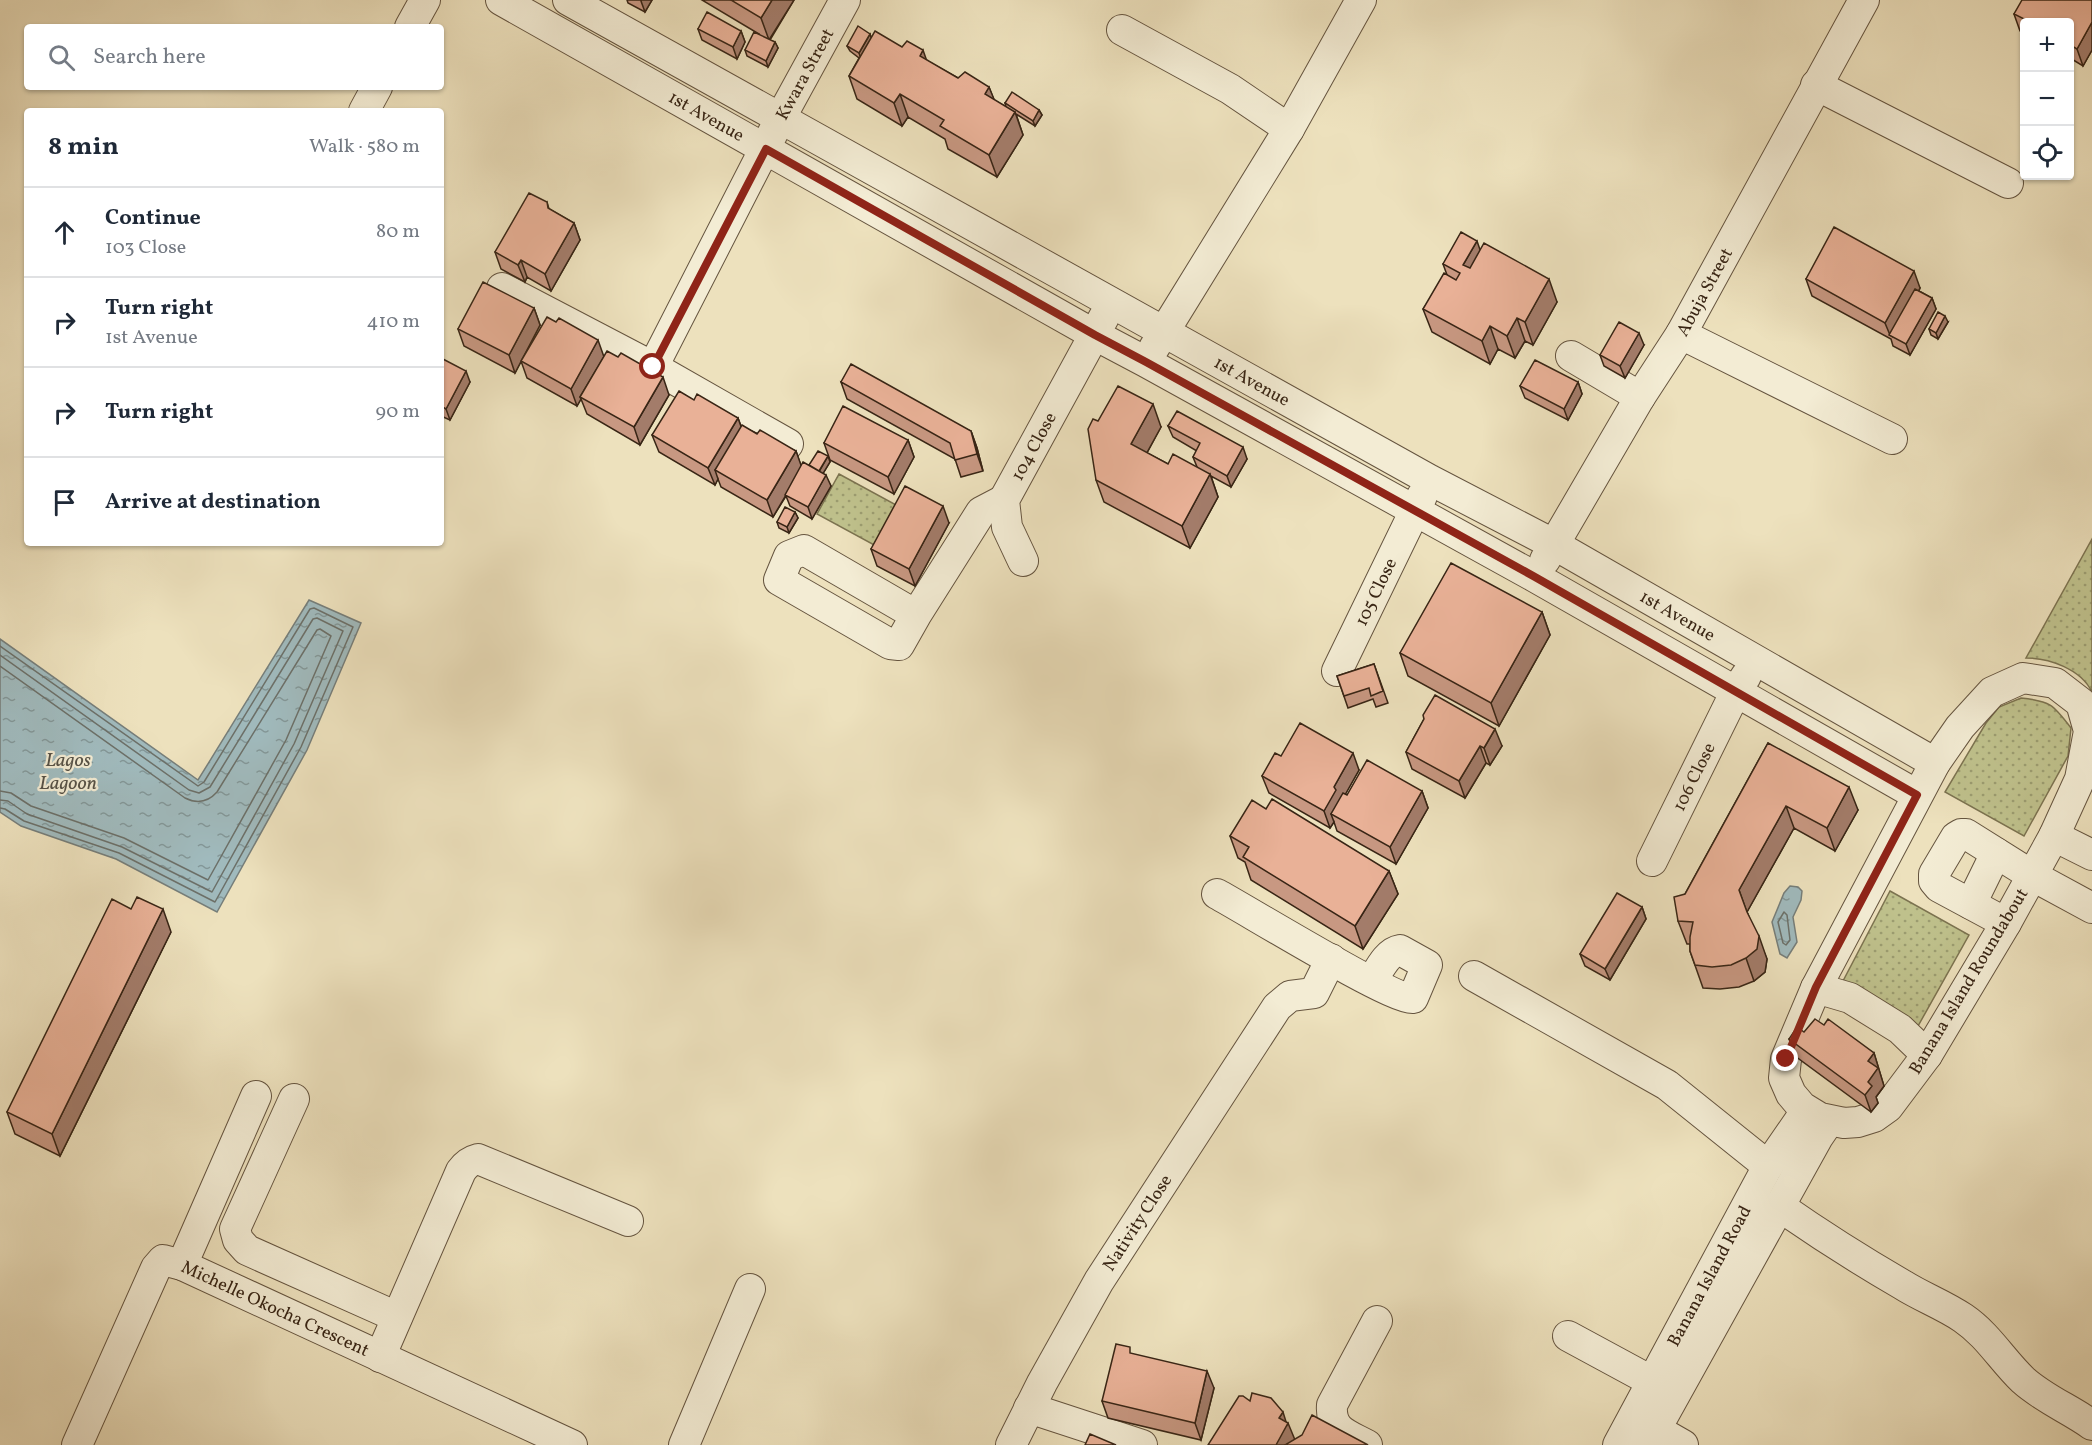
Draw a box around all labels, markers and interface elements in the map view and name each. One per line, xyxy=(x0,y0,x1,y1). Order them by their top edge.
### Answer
map controls xyxy=(2020,18,2074,180)
button: + xyxy=(2020,18,2074,72)
search box xyxy=(24,24,444,90)
street label: Kwara Street xyxy=(771,24,841,125)
icon: search xyxy=(45,41,78,74)
text: Search here xyxy=(93,42,206,73)
button: − xyxy=(2020,72,2074,126)
street label: 1st Avenue xyxy=(663,86,748,149)
button: locate xyxy=(2020,126,2074,180)
text: 8 min xyxy=(48,129,119,165)
text: Walk · 580 m xyxy=(309,133,420,161)
text: Continue xyxy=(105,203,201,234)
icon: ahead xyxy=(48,216,81,249)
text: 80 m xyxy=(376,218,420,246)
text: 103 Close xyxy=(105,234,186,262)
street label: Abuja Street xyxy=(1671,244,1740,341)
text: Turn right xyxy=(105,293,213,324)
icon: right xyxy=(48,306,81,339)
text: 410 m xyxy=(367,308,420,336)
text: 1st Avenue xyxy=(105,324,198,352)
street label: 1st Avenue xyxy=(1209,351,1294,413)
route start xyxy=(639,353,665,379)
icon: right xyxy=(48,396,81,429)
text: Turn right xyxy=(105,397,213,428)
text: 90 m xyxy=(376,398,420,426)
street label: 104 Close xyxy=(1006,408,1064,486)
icon: arrive xyxy=(48,486,81,519)
text: Arrive at destination xyxy=(105,487,321,518)
street label: 105 Close xyxy=(1350,554,1404,631)
street label: 1st Avenue xyxy=(1635,585,1719,648)
street label: 106 Close xyxy=(1667,739,1723,816)
water label: Lagos Lagoon xyxy=(39,747,97,798)
street label: Banana Island Roundabout xyxy=(1904,884,2035,1080)
route end xyxy=(1772,1045,1798,1071)
street label: Nativity Close xyxy=(1098,1170,1179,1277)
street label: Banana Island Road xyxy=(1662,1202,1758,1352)
street label: Michelle Okocha Crescent xyxy=(177,1255,373,1364)

